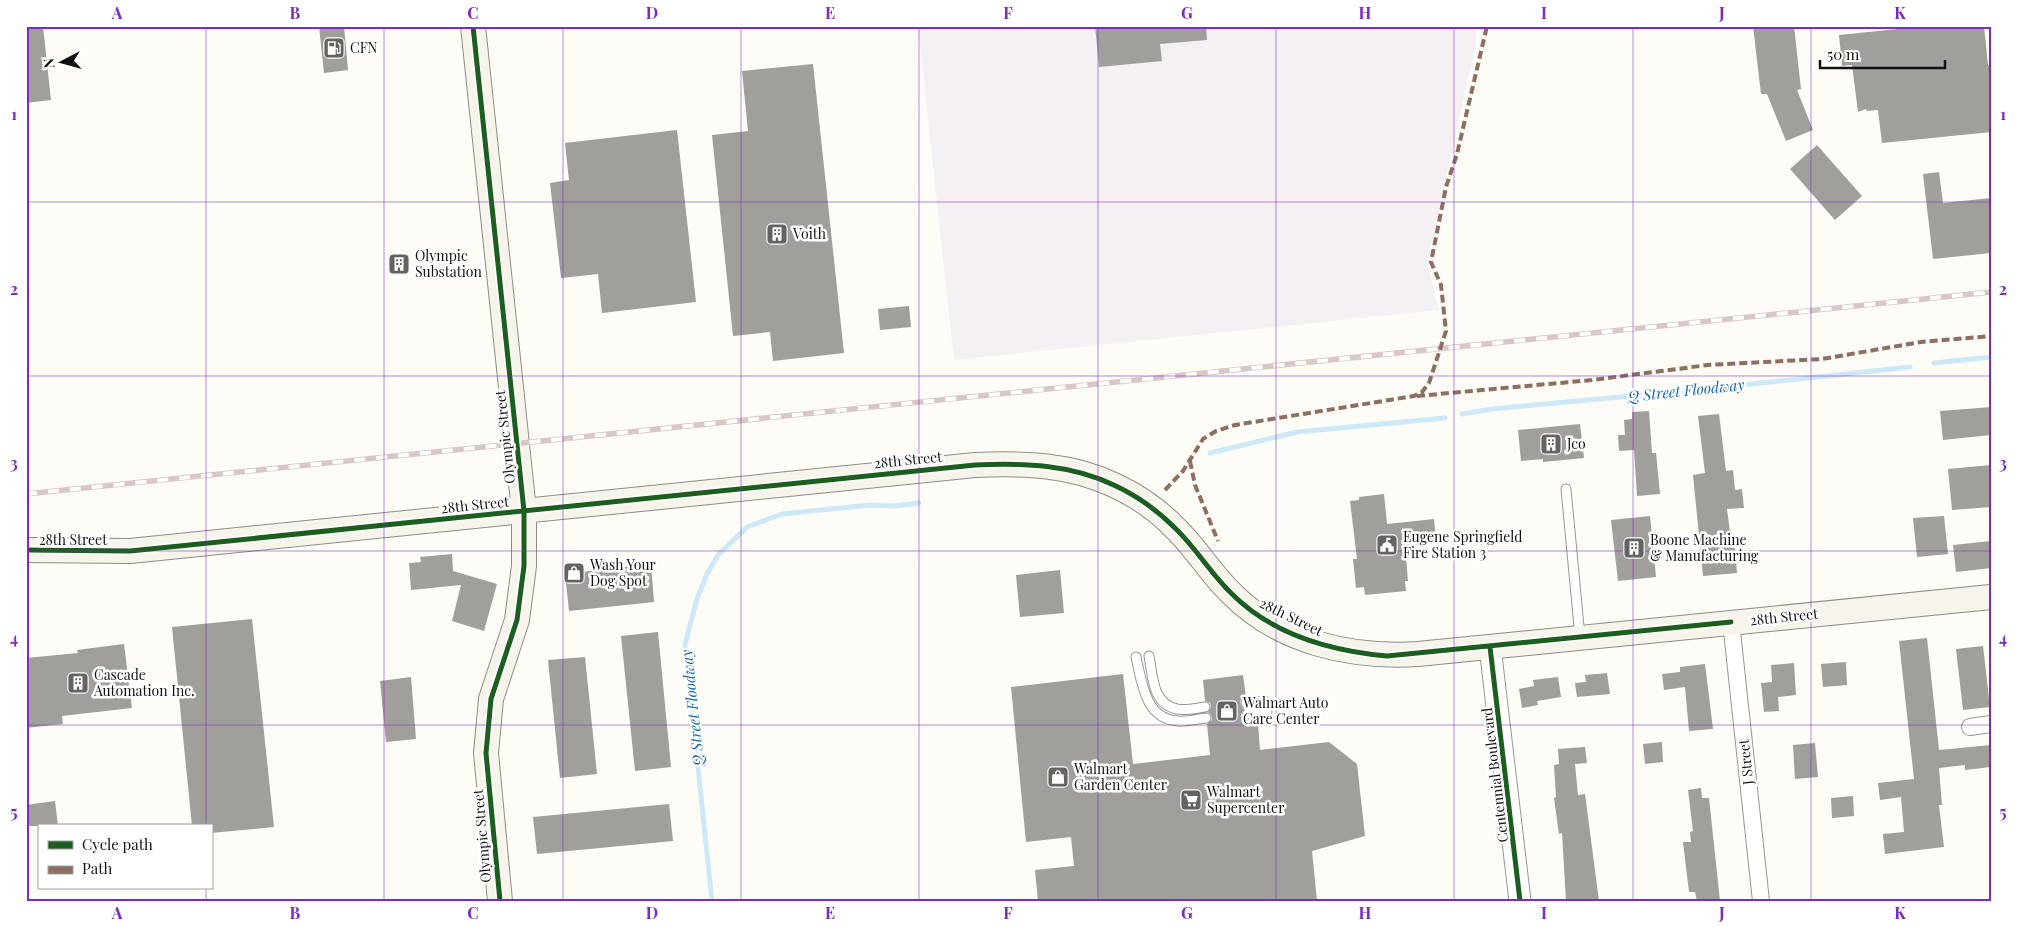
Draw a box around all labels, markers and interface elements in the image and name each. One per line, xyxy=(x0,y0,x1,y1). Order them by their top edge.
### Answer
text: A xyxy=(111,2,123,23)
text: B xyxy=(290,2,301,23)
text: C xyxy=(467,2,479,23)
text: D xyxy=(646,2,658,23)
text: E xyxy=(825,2,835,23)
text: F xyxy=(1003,2,1013,23)
text: G xyxy=(1181,2,1193,23)
text: H xyxy=(1359,2,1372,23)
text: I xyxy=(1541,2,1547,23)
text: J xyxy=(1718,2,1725,23)
text: K xyxy=(1894,2,1906,23)
fuel station icon: CFN xyxy=(322,36,346,60)
north arrow xyxy=(38,38,88,88)
place label: CFN xyxy=(350,38,378,57)
scale bar xyxy=(1820,38,1944,70)
text: 50 m xyxy=(1827,44,1860,64)
text: N xyxy=(39,57,59,69)
text: 1 xyxy=(11,103,17,124)
text: 1 xyxy=(2000,103,2006,124)
building icon: Voith xyxy=(765,222,789,246)
place label: Voith xyxy=(792,224,827,243)
place label: Olympic Substation xyxy=(415,246,482,281)
building icon: Olympic Substation xyxy=(387,252,411,276)
text: 2 xyxy=(10,278,18,299)
text: 2 xyxy=(1999,278,2007,299)
water label: Q Street Floodway xyxy=(1625,374,1745,406)
street label: Olympic Street xyxy=(490,388,519,485)
building icon: Jco xyxy=(1539,432,1563,456)
place label: Jco xyxy=(1566,434,1586,453)
street label: 28th Street xyxy=(873,446,944,473)
text: 3 xyxy=(10,452,18,473)
text: 3 xyxy=(1999,452,2007,473)
street label: 28th Street xyxy=(440,491,511,518)
place label: Eugene Springfield Fire Station 3 xyxy=(1403,527,1522,562)
street label: 28th Street xyxy=(39,530,108,549)
place label: Boone Machine & Manufacturing xyxy=(1650,530,1759,565)
public building icon: Eugene Springfield Fire Station 3 xyxy=(1375,533,1399,557)
building icon: Boone Machine & Manufacturing xyxy=(1622,536,1646,560)
place label: Wash Your Dog Spot xyxy=(589,555,657,590)
shop icon: Wash Your Dog Spot xyxy=(562,561,586,585)
street label: 28th Street xyxy=(1256,593,1327,641)
street label: 28th Street xyxy=(1749,603,1820,630)
text: 4 xyxy=(10,627,18,648)
text: 4 xyxy=(1999,627,2007,648)
water label: Q Street Floodway xyxy=(676,649,708,769)
place label: Cascade Automation Inc. xyxy=(93,665,195,700)
building icon: Cascade Automation Inc. xyxy=(66,671,90,695)
place label: Walmart Auto Care Center xyxy=(1242,693,1329,728)
shop icon: Walmart Auto Care Center xyxy=(1215,699,1239,723)
street label: Centennial Boulevard xyxy=(1477,707,1512,844)
street label: J Street xyxy=(1734,737,1757,787)
place label: Walmart Garden Center xyxy=(1073,759,1168,794)
shop icon: Walmart Garden Center xyxy=(1046,765,1070,789)
place label: Walmart Supercenter xyxy=(1206,782,1285,817)
street label: Olympic Street xyxy=(468,787,495,884)
supermarket icon: Walmart Supercenter xyxy=(1179,788,1203,812)
text: 5 xyxy=(10,801,18,822)
text: 5 xyxy=(1999,801,2007,822)
legend xyxy=(38,824,212,890)
text: Cycle path xyxy=(82,834,153,854)
text: Path xyxy=(82,858,112,878)
text: A xyxy=(111,902,123,923)
text: B xyxy=(290,902,301,923)
text: C xyxy=(467,902,479,923)
text: D xyxy=(646,902,658,923)
text: E xyxy=(825,902,835,923)
text: F xyxy=(1003,902,1013,923)
text: G xyxy=(1181,902,1193,923)
text: H xyxy=(1359,902,1372,923)
text: I xyxy=(1541,902,1547,923)
text: J xyxy=(1718,902,1725,923)
text: K xyxy=(1894,902,1906,923)

